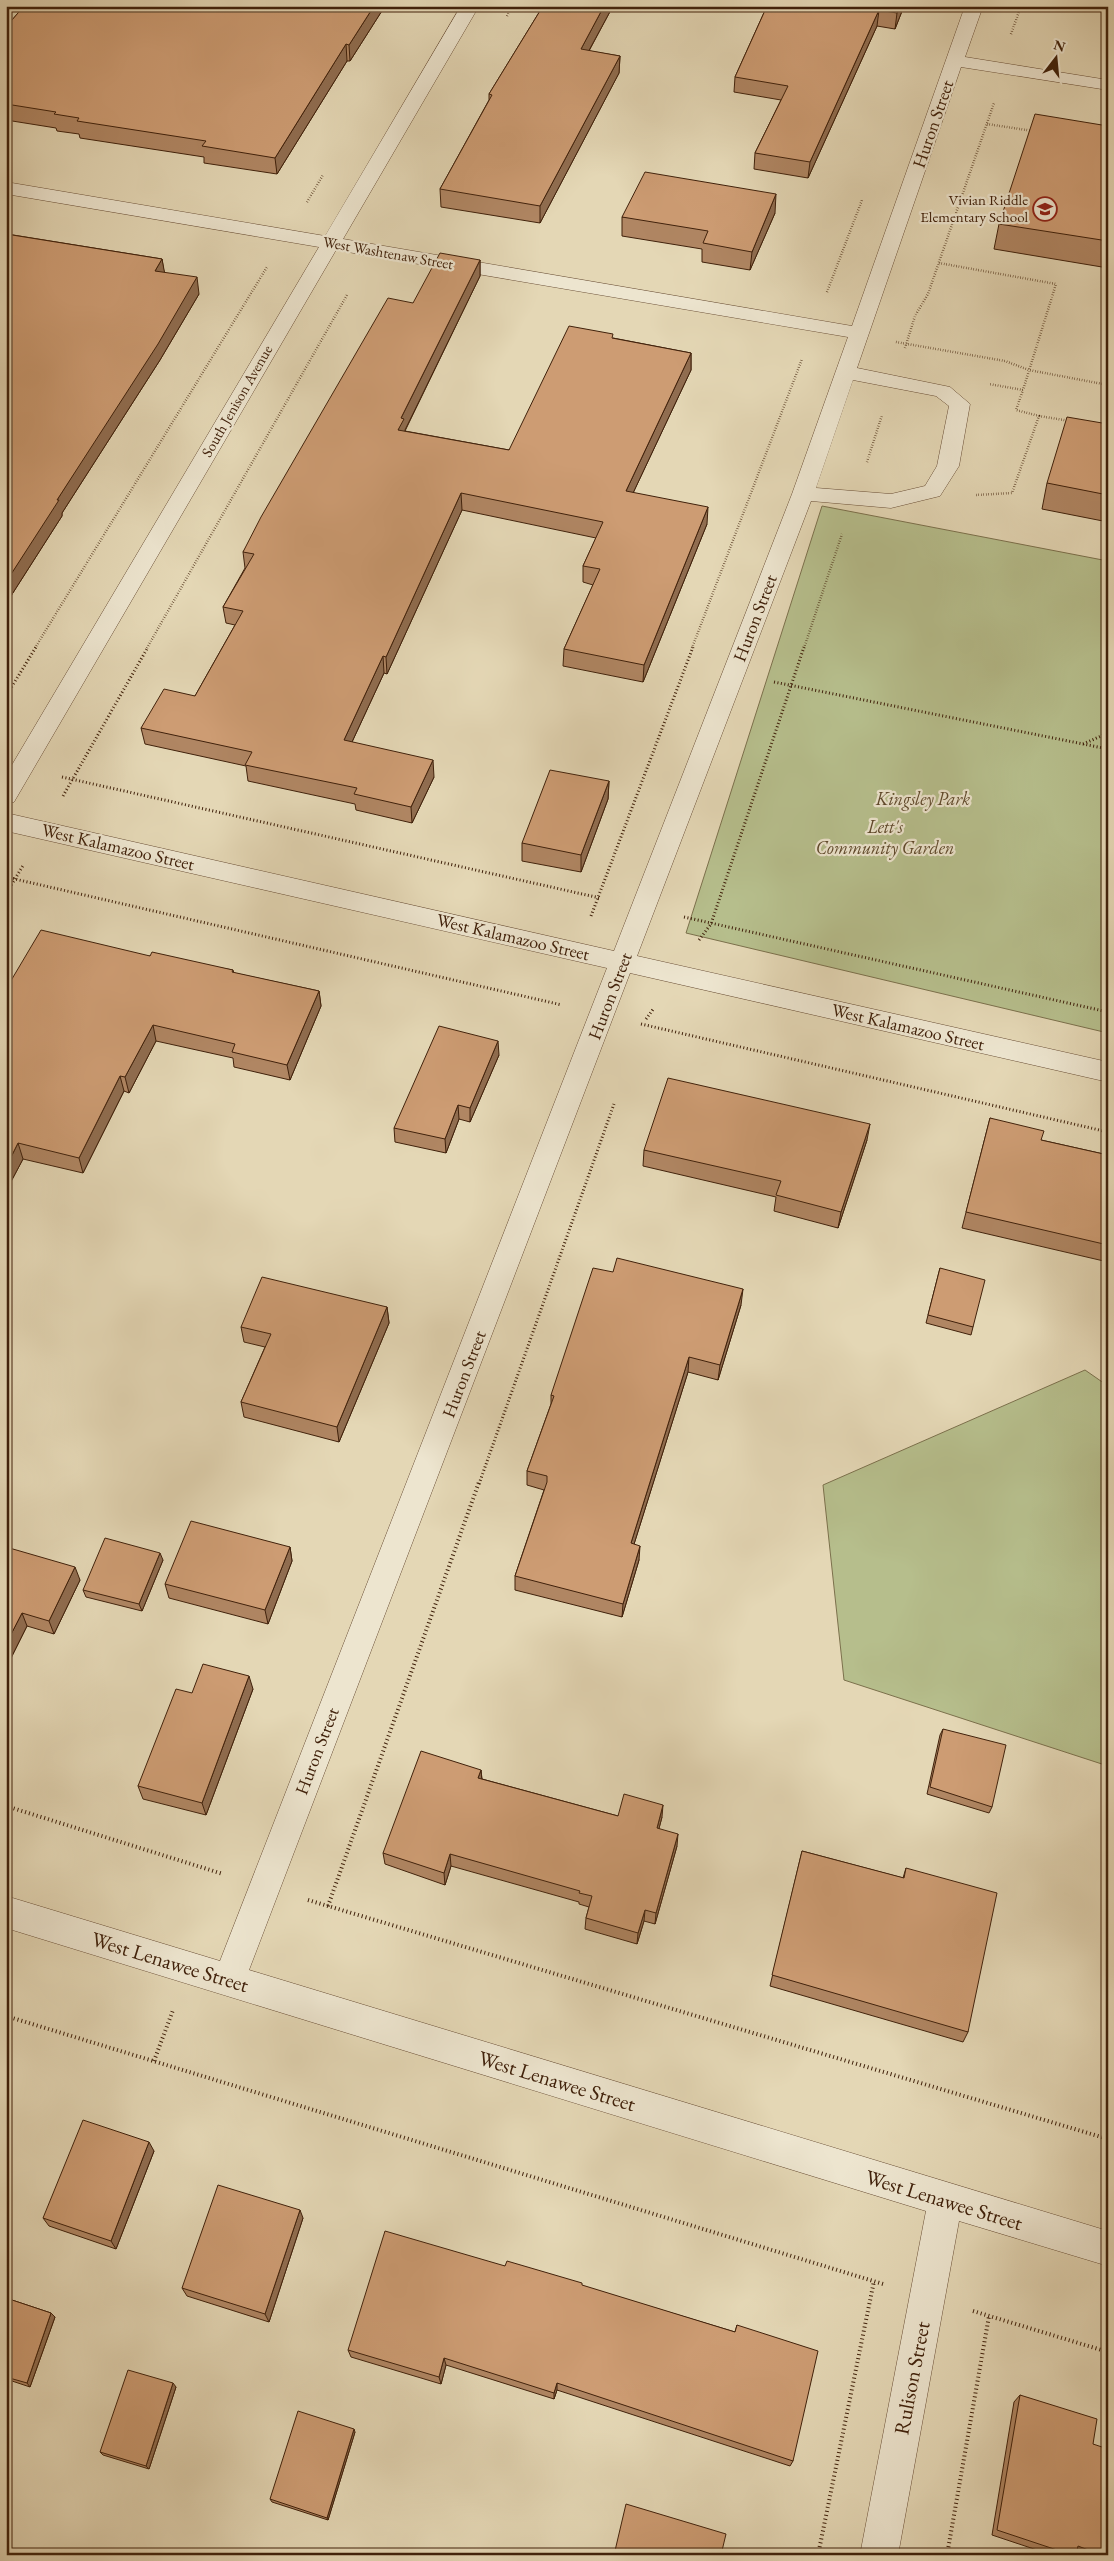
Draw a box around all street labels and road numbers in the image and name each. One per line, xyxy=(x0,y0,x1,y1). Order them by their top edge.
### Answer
street label: Huron Street xyxy=(907,76,958,171)
street label: West Washtenaw Street xyxy=(322,232,455,273)
street label: South Jenison Avenue xyxy=(197,341,276,460)
street label: Huron Street xyxy=(727,571,782,665)
street label: West Kalamazoo Street xyxy=(39,818,197,875)
street label: West Kalamazoo Street xyxy=(434,908,592,965)
street label: Huron Street xyxy=(582,949,637,1043)
street label: West Kalamazoo Street xyxy=(829,998,987,1055)
street label: Huron Street xyxy=(436,1327,491,1421)
street label: Huron Street xyxy=(289,1704,344,1798)
street label: West Lenawee Street xyxy=(88,1925,252,1998)
street label: West Lenawee Street xyxy=(475,2044,639,2117)
street label: West Lenawee Street xyxy=(862,2163,1026,2236)
street label: Rulison Street xyxy=(887,2319,936,2437)

